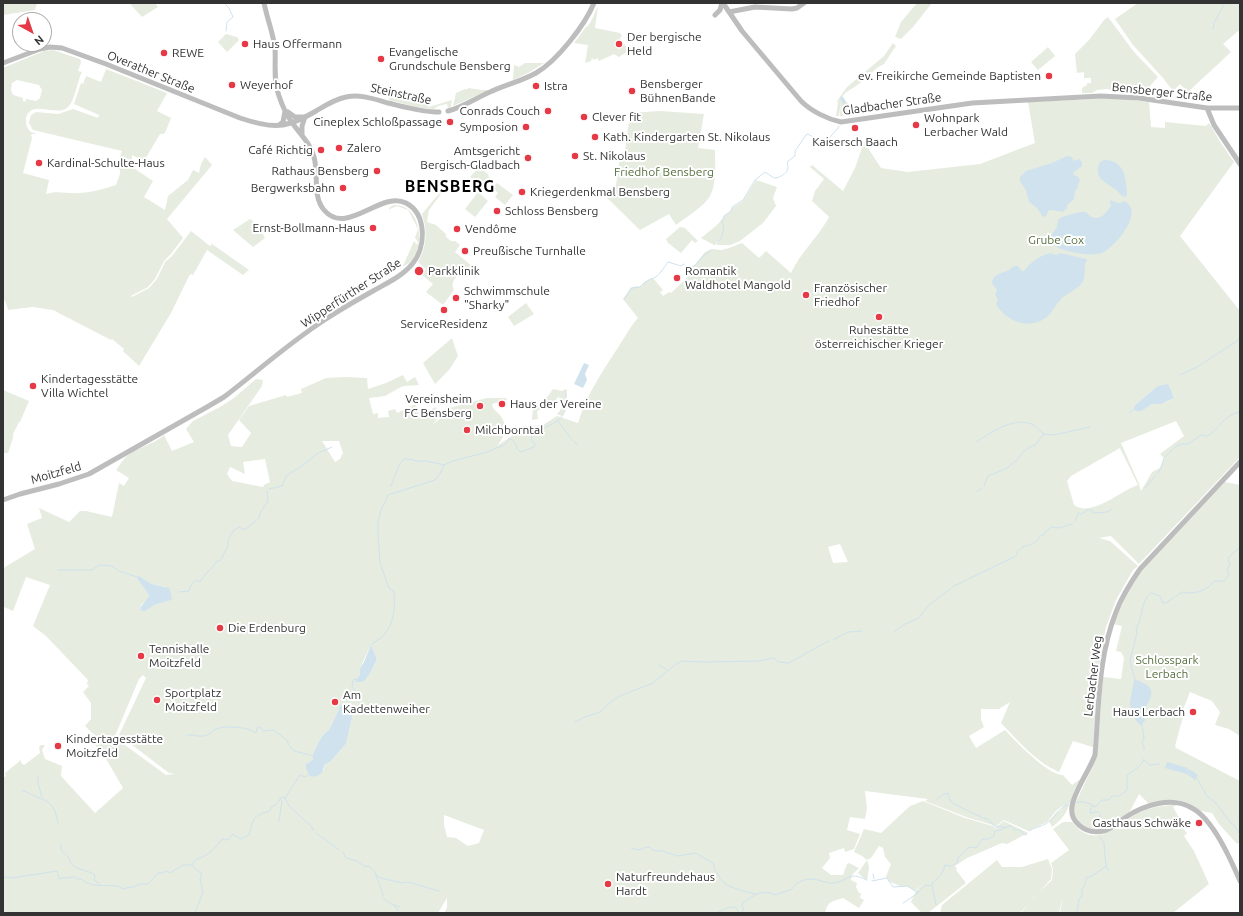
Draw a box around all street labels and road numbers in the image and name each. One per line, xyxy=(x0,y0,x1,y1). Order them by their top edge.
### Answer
street label: Overather Straße xyxy=(105,48,197,96)
street label: Bensberger Straße xyxy=(1111,80,1213,104)
street label: Steinstraße xyxy=(369,81,433,107)
street label: Gladbacher Straße xyxy=(842,90,942,118)
street label: Wipperfürther Straße xyxy=(298,255,404,331)
street label: Moitzfeld xyxy=(29,459,83,487)
street label: Lerbacher Weg xyxy=(1081,635,1105,717)

